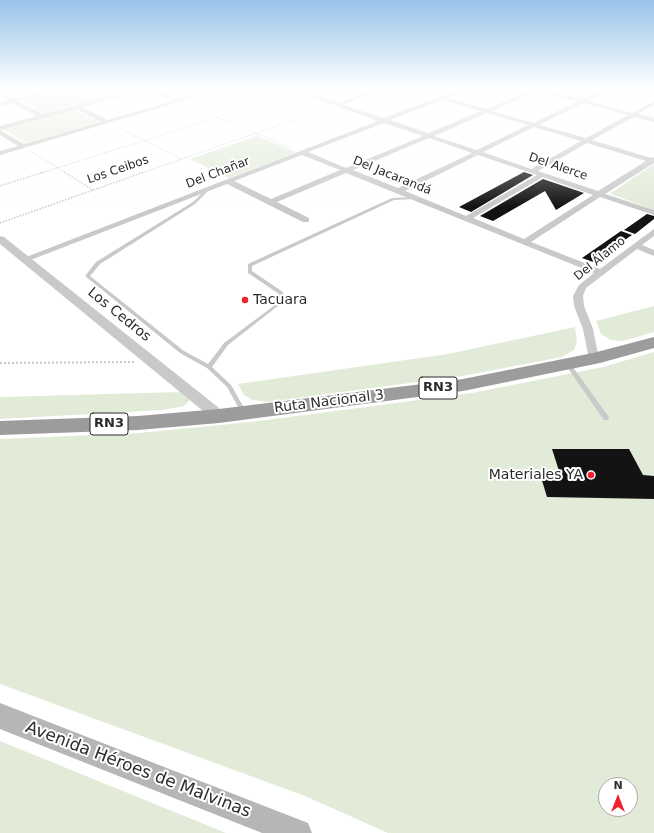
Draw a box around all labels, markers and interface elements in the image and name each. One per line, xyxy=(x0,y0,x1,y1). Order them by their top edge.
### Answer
street label: Del Alerce xyxy=(527,150,589,184)
street label: Los Ceibos xyxy=(85,153,151,187)
street label: Del Chañar xyxy=(184,154,252,192)
street label: Del Jacarandá xyxy=(351,154,433,198)
street label: Del Álamo xyxy=(571,234,629,284)
street label: Los Cedros xyxy=(84,284,154,346)
place label: Tacuara xyxy=(253,292,307,308)
marker: Tacuara xyxy=(240,295,250,305)
road number: RN3 xyxy=(419,377,457,399)
street label: Ruta Nacional 3 xyxy=(273,387,385,417)
road number: RN3 xyxy=(90,413,128,435)
place label: Materiales YA xyxy=(489,467,583,483)
marker: Materiales YA xyxy=(586,470,596,480)
street label: Avenida Héroes de Malvinas xyxy=(23,718,253,822)
north arrow xyxy=(598,777,638,817)
text: N xyxy=(613,779,623,792)

